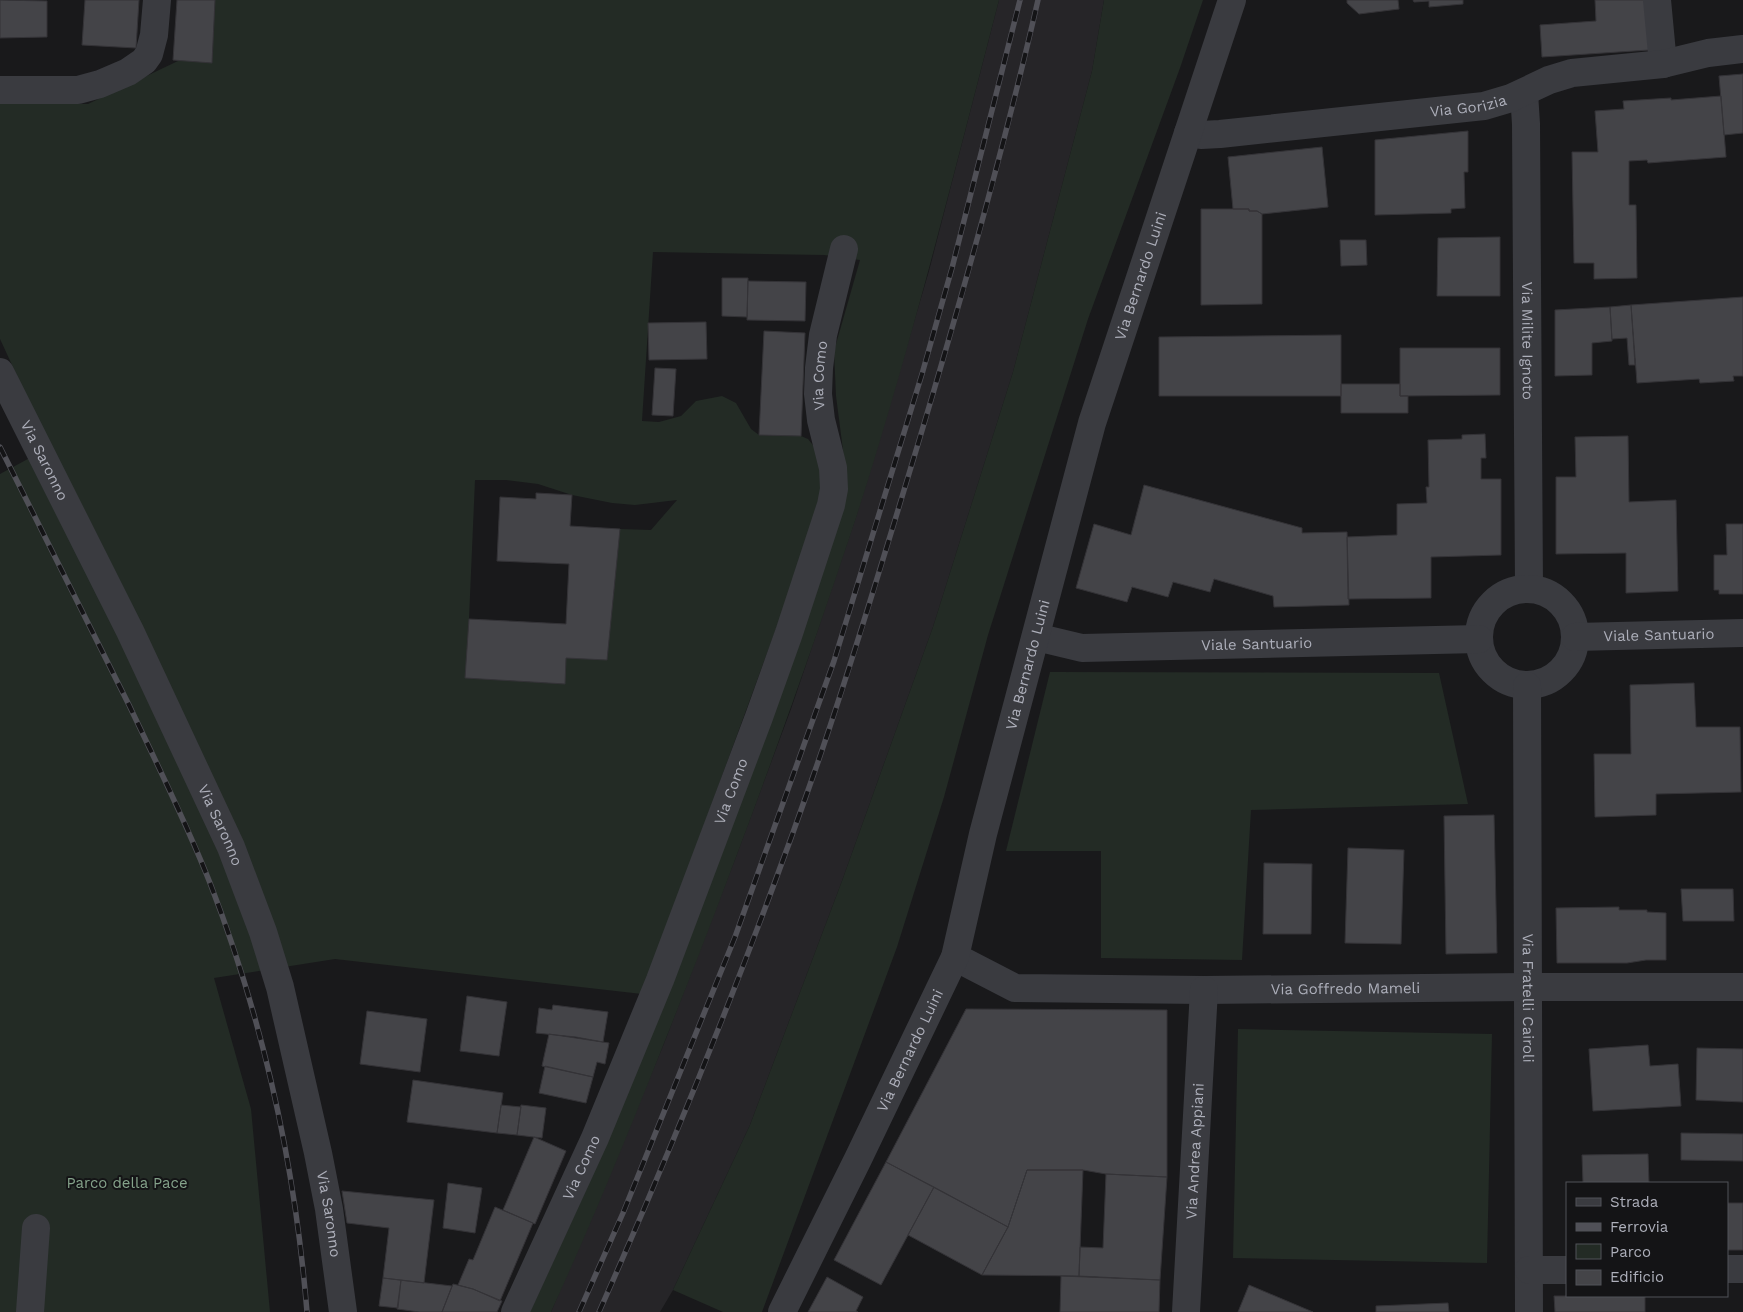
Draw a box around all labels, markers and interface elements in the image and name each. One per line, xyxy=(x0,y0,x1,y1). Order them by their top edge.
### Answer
street label: Via Gorizia xyxy=(1429,91,1509,121)
street label: Via Bernardo Luini xyxy=(1111,210,1170,343)
street label: Via Milite Ignoto xyxy=(1518,282,1537,400)
street label: Via Como xyxy=(809,340,831,411)
street label: Via Saronno xyxy=(17,417,72,504)
street label: Via Bernardo Luini xyxy=(1002,598,1054,732)
street label: Viale Santuario xyxy=(1603,625,1715,645)
street label: Viale Santuario xyxy=(1201,634,1312,654)
street label: Via Como xyxy=(710,756,752,827)
street label: Via Saronno xyxy=(194,782,246,868)
street label: Via Fratelli Cairoli xyxy=(1519,933,1537,1063)
street label: Via Goffredo Mameli xyxy=(1271,979,1420,998)
street label: Via Bernardo Luini xyxy=(873,986,947,1115)
street label: Via Andrea Appiani xyxy=(1182,1082,1208,1220)
street label: Via Como xyxy=(559,1132,604,1203)
street label: Via Saronno xyxy=(313,1169,344,1259)
park label: Parco della Pace xyxy=(66,1174,188,1192)
legend xyxy=(1566,1182,1728,1297)
text: Strada xyxy=(1610,1193,1659,1211)
text: Ferrovia xyxy=(1610,1218,1669,1236)
text: Parco xyxy=(1610,1243,1651,1261)
text: Edificio xyxy=(1610,1268,1664,1286)

